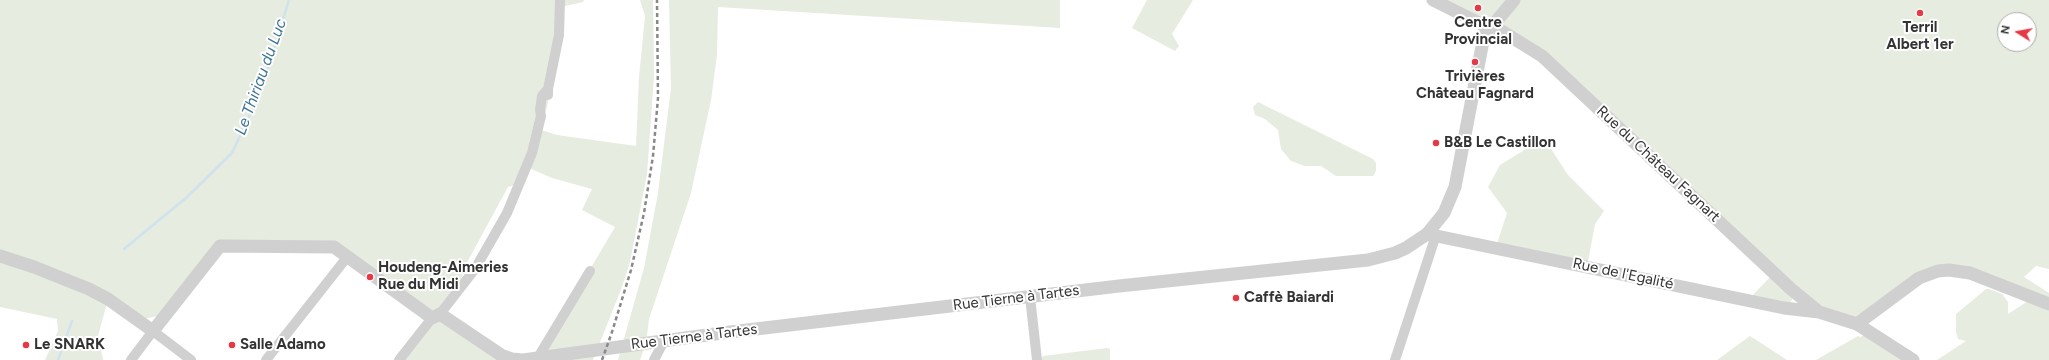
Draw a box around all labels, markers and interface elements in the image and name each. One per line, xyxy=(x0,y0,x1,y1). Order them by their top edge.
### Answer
marker: Centre Provincial xyxy=(1473,3,1483,13)
marker: Terril Albert 1er xyxy=(1915,8,1925,18)
north arrow xyxy=(1997,12,2037,52)
place label: Centre Provincial xyxy=(1444,14,1512,49)
water label: Le Thiriau du Luc xyxy=(231,16,291,138)
place label: Terril Albert 1er xyxy=(1886,19,1954,54)
text: N xyxy=(1999,24,2013,35)
marker: Trivières Château Fagnard xyxy=(1470,57,1480,67)
place label: Trivières Château Fagnard xyxy=(1416,68,1534,103)
street label: Rue du Château Fagnart xyxy=(1593,102,1723,226)
place label: B&B Le Castillon xyxy=(1444,134,1556,152)
marker: B&B Le Castillon xyxy=(1431,138,1441,148)
street label: Rue de l'Egalité xyxy=(1571,255,1675,293)
place label: Houdeng-Aimeries Rue du Midi xyxy=(378,259,508,294)
marker: Houdeng-Aimeries Rue du Midi xyxy=(365,272,375,282)
street label: Rue Tierne à Tartes xyxy=(952,281,1080,315)
place label: Caffè Baiardi xyxy=(1244,289,1334,307)
marker: Caffè Baiardi xyxy=(1231,293,1241,303)
street label: Rue Tierne à Tartes xyxy=(630,320,758,354)
place label: Le SNARK xyxy=(34,336,105,354)
place label: Salle Adamo xyxy=(240,336,326,354)
marker: Le SNARK xyxy=(21,340,31,350)
marker: Salle Adamo xyxy=(227,340,237,350)

